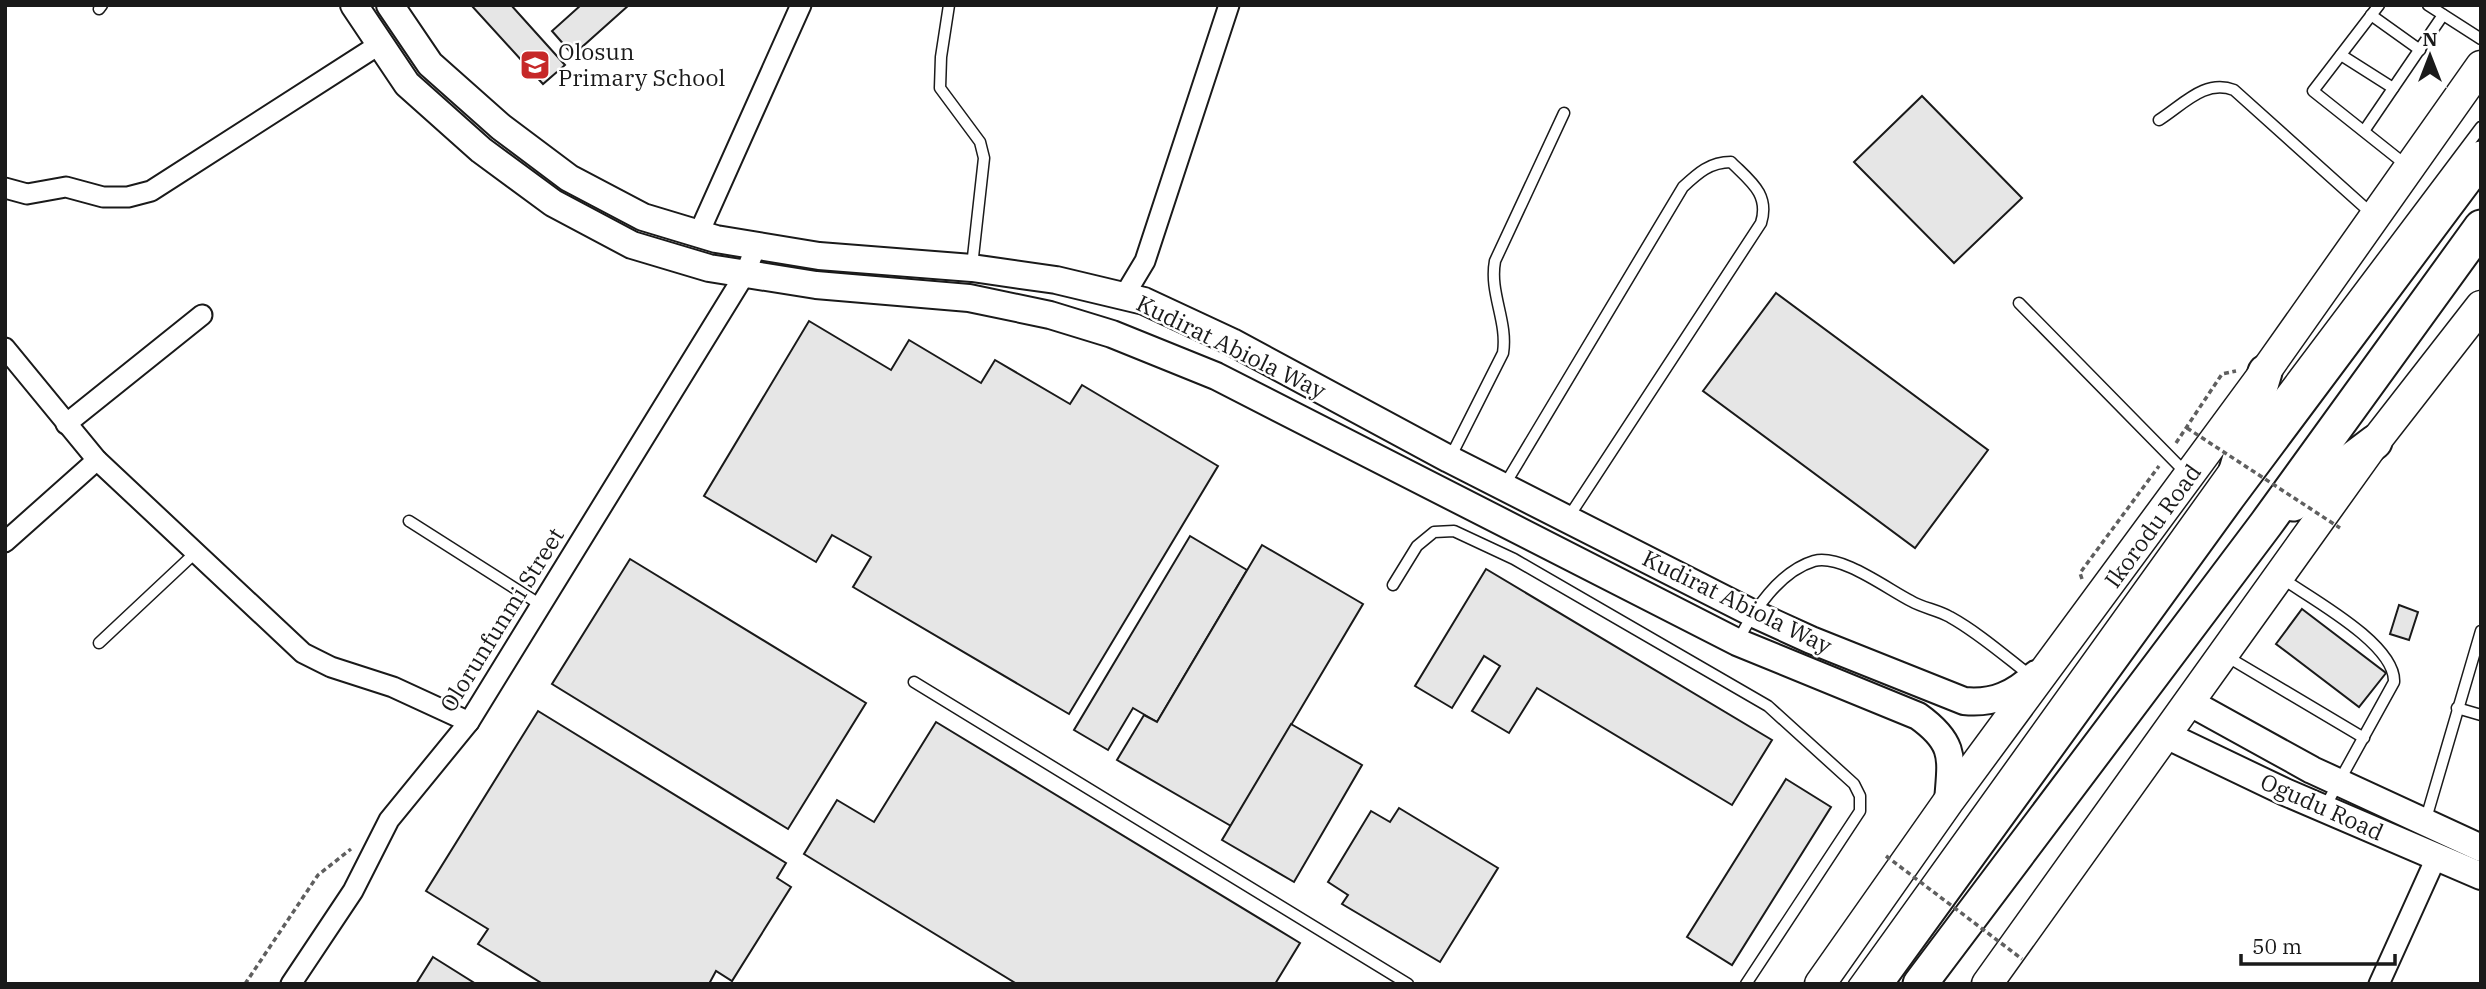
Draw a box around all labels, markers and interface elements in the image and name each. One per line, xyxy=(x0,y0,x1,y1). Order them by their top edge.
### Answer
north arrow xyxy=(2395,21,2465,91)
text: N xyxy=(2422,27,2438,51)
place label: Olosun Primary School xyxy=(558,36,725,92)
school or university icon: Olosun Primary School xyxy=(518,48,552,82)
street label: Kudirat Abiola Way xyxy=(1132,287,1332,405)
street label: Ikorodu Road xyxy=(2097,458,2207,593)
street label: Olorunfunmi Street xyxy=(432,522,570,717)
street label: Kudirat Abiola Way xyxy=(1638,542,1838,660)
street label: Ogudu Road xyxy=(2256,766,2389,847)
scale bar xyxy=(2241,922,2395,966)
text: 50 m xyxy=(2252,932,2302,960)

